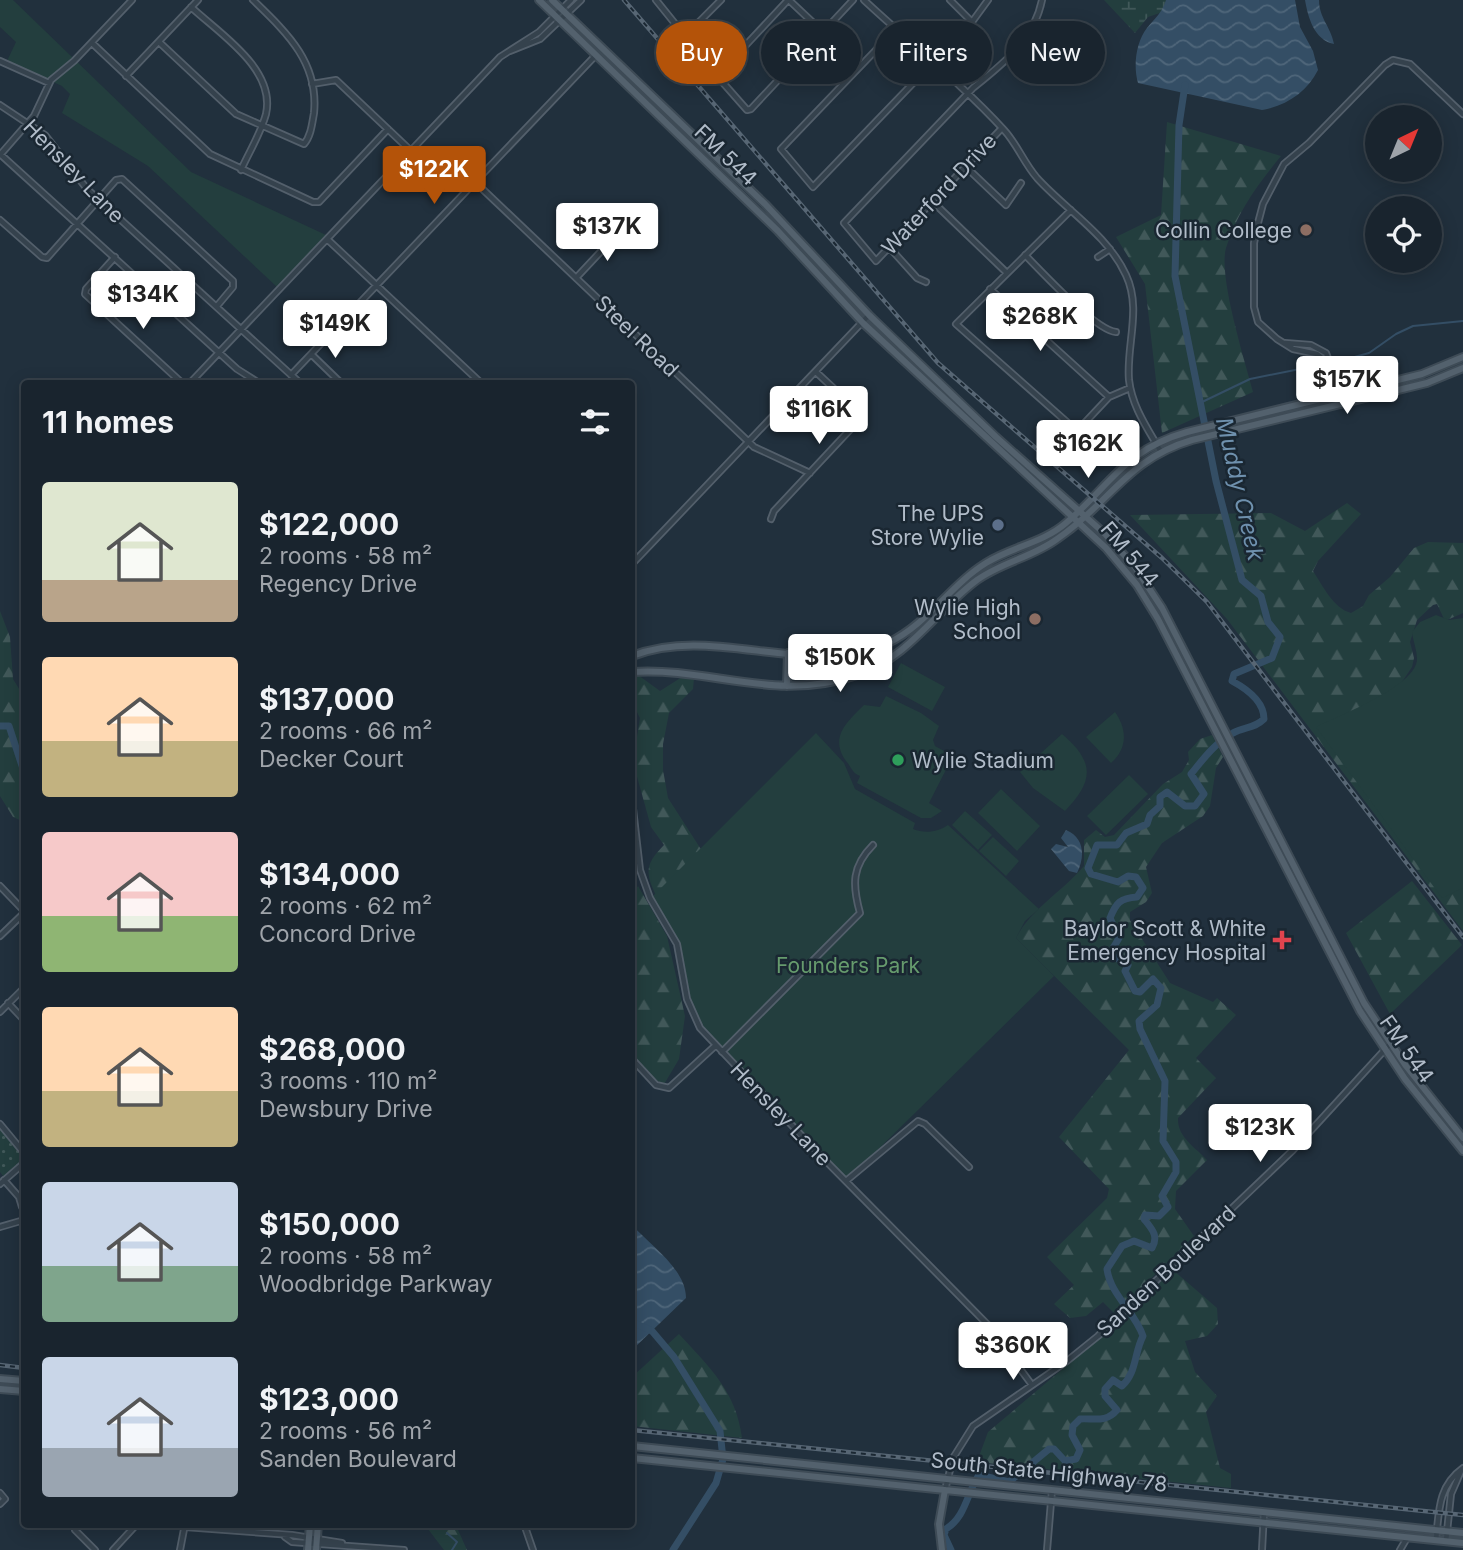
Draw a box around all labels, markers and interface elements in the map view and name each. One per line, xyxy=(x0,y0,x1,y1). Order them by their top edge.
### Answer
chip: Buy xyxy=(656,21,747,84)
chip: Rent xyxy=(761,21,861,84)
chip: Filters xyxy=(875,21,992,84)
chip: New xyxy=(1006,21,1105,84)
north arrow xyxy=(1365,105,1442,182)
map controls xyxy=(1365,105,1442,273)
street label: Hensley Lane xyxy=(18,114,130,228)
street label: FM 544 xyxy=(690,119,762,191)
street label: Waterford Drive xyxy=(876,128,1002,260)
pin: $122K xyxy=(385,146,483,206)
text: $122K xyxy=(399,155,469,183)
button: locate xyxy=(1365,196,1442,273)
pin: $137K xyxy=(558,204,656,263)
text: $137K xyxy=(572,212,642,240)
place label: Collin College xyxy=(1155,218,1292,243)
marker: Collin College xyxy=(1298,222,1314,238)
pin: $134K xyxy=(94,272,192,331)
text: $134K xyxy=(107,280,179,308)
street label: Steel Road xyxy=(590,290,684,382)
pin: $268K xyxy=(991,294,1089,353)
pin: $149K xyxy=(286,300,384,360)
text: $268K xyxy=(1002,302,1078,330)
text: $149K xyxy=(299,309,371,337)
pin: $157K xyxy=(1298,356,1396,416)
text: $157K xyxy=(1312,365,1382,393)
pin: $116K xyxy=(770,386,868,446)
text: $116K xyxy=(786,395,852,423)
icon: filters xyxy=(576,403,614,441)
text: 11 homes xyxy=(42,404,174,440)
water label: Muddy Creek xyxy=(1210,415,1270,564)
pin: $162K xyxy=(1039,420,1137,480)
text: $162K xyxy=(1053,429,1123,457)
place label: The UPS Store Wylie xyxy=(871,501,984,550)
text: $122,000 xyxy=(259,506,399,542)
icon: home xyxy=(98,510,182,594)
street label: FM 544 xyxy=(1096,516,1164,592)
marker: The UPS Store Wylie xyxy=(990,517,1006,533)
text: 2 rooms · 58 m² xyxy=(259,542,432,570)
text: Regency Drive xyxy=(259,570,417,598)
place label: Wylie High School xyxy=(914,595,1021,644)
marker: Wylie High School xyxy=(1027,611,1043,627)
pin: $150K xyxy=(791,634,889,694)
text: $150K xyxy=(804,643,876,671)
text: $137,000 xyxy=(259,681,394,717)
icon: home xyxy=(98,685,182,769)
text: 2 rooms · 66 m² xyxy=(259,717,433,745)
text: Decker Court xyxy=(259,745,404,773)
place label: Wylie Stadium xyxy=(912,748,1054,773)
marker: Wylie Stadium xyxy=(890,752,906,768)
text: $134,000 xyxy=(259,856,400,892)
icon: home xyxy=(98,860,182,944)
text: 2 rooms · 62 m² xyxy=(259,892,432,920)
place label: Baylor Scott & White Emergency Hospital xyxy=(1064,916,1266,965)
text: Concord Drive xyxy=(259,920,416,948)
marker: Baylor Scott & White Emergency Hospital xyxy=(1272,930,1292,950)
park label: Founders Park xyxy=(776,953,920,978)
street label: FM 544 xyxy=(1375,1010,1439,1088)
text: $268,000 xyxy=(259,1031,406,1067)
icon: home xyxy=(98,1035,182,1119)
street label: Hensley Lane xyxy=(725,1057,837,1171)
text: 3 rooms · 110 m² xyxy=(259,1067,437,1095)
text: Dewsbury Drive xyxy=(259,1095,433,1123)
pin: $123K xyxy=(1211,1104,1309,1164)
text: $123K xyxy=(1225,1113,1295,1141)
street label: Sanden Boulevard xyxy=(1091,1200,1241,1342)
text: $150,000 xyxy=(259,1206,400,1242)
icon: home xyxy=(98,1210,182,1294)
text: 2 rooms · 58 m² xyxy=(259,1242,432,1270)
text: Woodbridge Parkway xyxy=(259,1270,492,1298)
pin: $360K xyxy=(964,1322,1062,1382)
text: $360K xyxy=(975,1331,1051,1359)
text: $123,000 xyxy=(259,1381,399,1417)
icon: home xyxy=(98,1385,182,1469)
text: 2 rooms · 56 m² xyxy=(259,1417,432,1445)
text: Sanden Boulevard xyxy=(259,1445,457,1473)
street label: South State Highway 78 xyxy=(930,1447,1168,1497)

